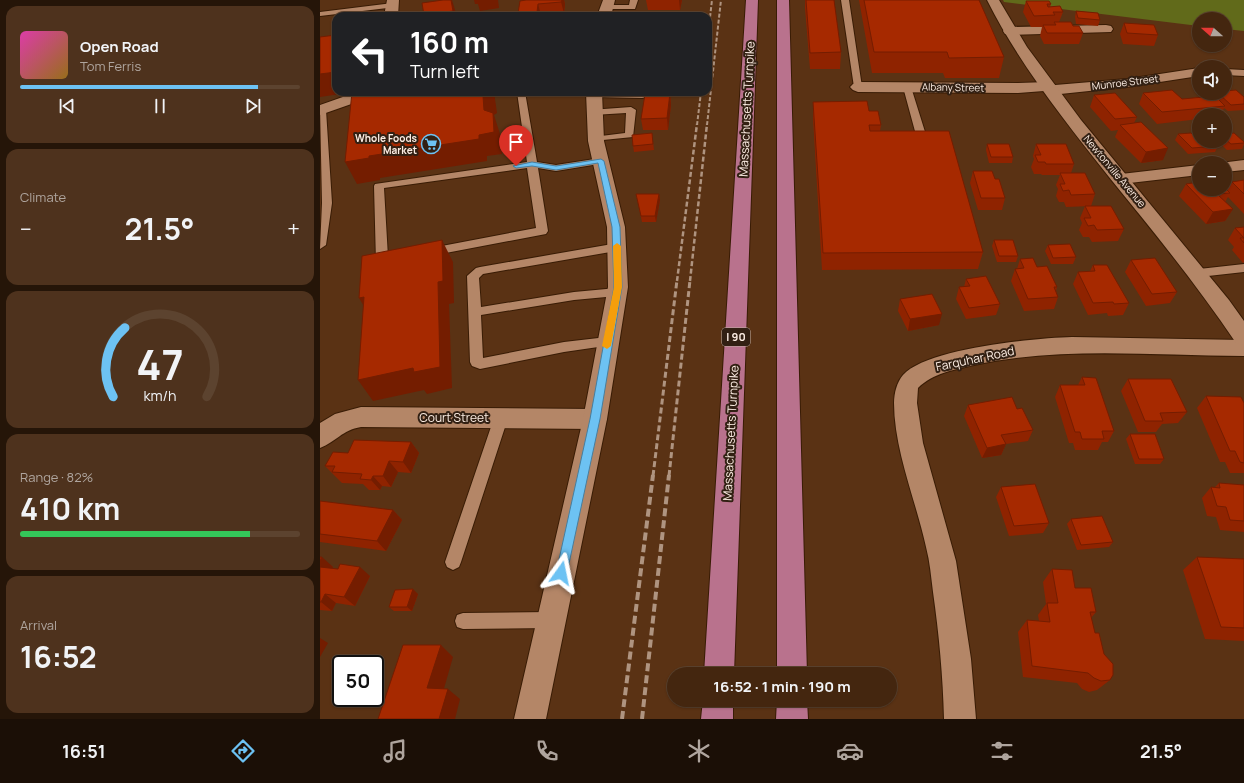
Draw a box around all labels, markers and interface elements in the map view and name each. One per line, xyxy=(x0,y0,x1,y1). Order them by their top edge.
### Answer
north arrow xyxy=(1192,12,1232,52)
map controls xyxy=(1192,12,1232,196)
text: 160 m xyxy=(410,23,489,61)
icon: left xyxy=(344,28,396,80)
text: Open Road xyxy=(80,36,159,57)
street label: Massachusetts Turnpike xyxy=(734,41,759,177)
text: Tom Ferris xyxy=(80,57,141,75)
text: Turn left xyxy=(410,59,480,83)
button: sound xyxy=(1192,60,1232,100)
street label: Munroe Street xyxy=(1091,71,1159,93)
street label: Albany Street xyxy=(922,79,984,95)
icon: previous xyxy=(56,95,78,117)
icon: pause xyxy=(149,95,171,117)
icon: next xyxy=(242,95,264,117)
button: + xyxy=(1192,108,1232,148)
pin xyxy=(499,125,533,166)
place label: Whole Foods Market xyxy=(355,131,418,157)
icon: arrive xyxy=(505,131,527,153)
street label: Newtonville Avenue xyxy=(1081,132,1149,210)
supermarket icon: Whole Foods Market xyxy=(420,133,442,155)
button: − xyxy=(1192,156,1232,196)
text: Climate xyxy=(20,188,66,206)
text: 21.5° xyxy=(125,208,195,249)
text: − xyxy=(20,214,32,244)
text: + xyxy=(287,214,300,244)
road number: I 90 xyxy=(722,328,750,346)
text: 47 xyxy=(136,336,184,392)
street label: Farquhar Road xyxy=(934,342,1016,375)
street label: Massachusetts Turnpike xyxy=(718,365,743,501)
text: km/h xyxy=(143,386,177,405)
street label: Court Street xyxy=(419,409,489,426)
text: Range · 82% xyxy=(20,468,93,486)
text: 410 km xyxy=(20,488,120,529)
position arrow xyxy=(540,552,582,594)
text: Arrival xyxy=(20,616,57,634)
text: 16:52 xyxy=(20,636,97,677)
speed limit sign: 50 xyxy=(332,655,384,707)
text: 16:52 · 1 min · 190 m xyxy=(713,676,851,697)
icon: directions xyxy=(229,737,257,765)
icon: music xyxy=(381,737,409,765)
icon: phone xyxy=(533,737,561,765)
icon: climate xyxy=(685,737,713,765)
icon: car xyxy=(836,737,864,765)
icon: filters xyxy=(988,737,1016,765)
text: 16:51 xyxy=(62,739,106,763)
text: 21.5° xyxy=(1140,739,1182,763)

